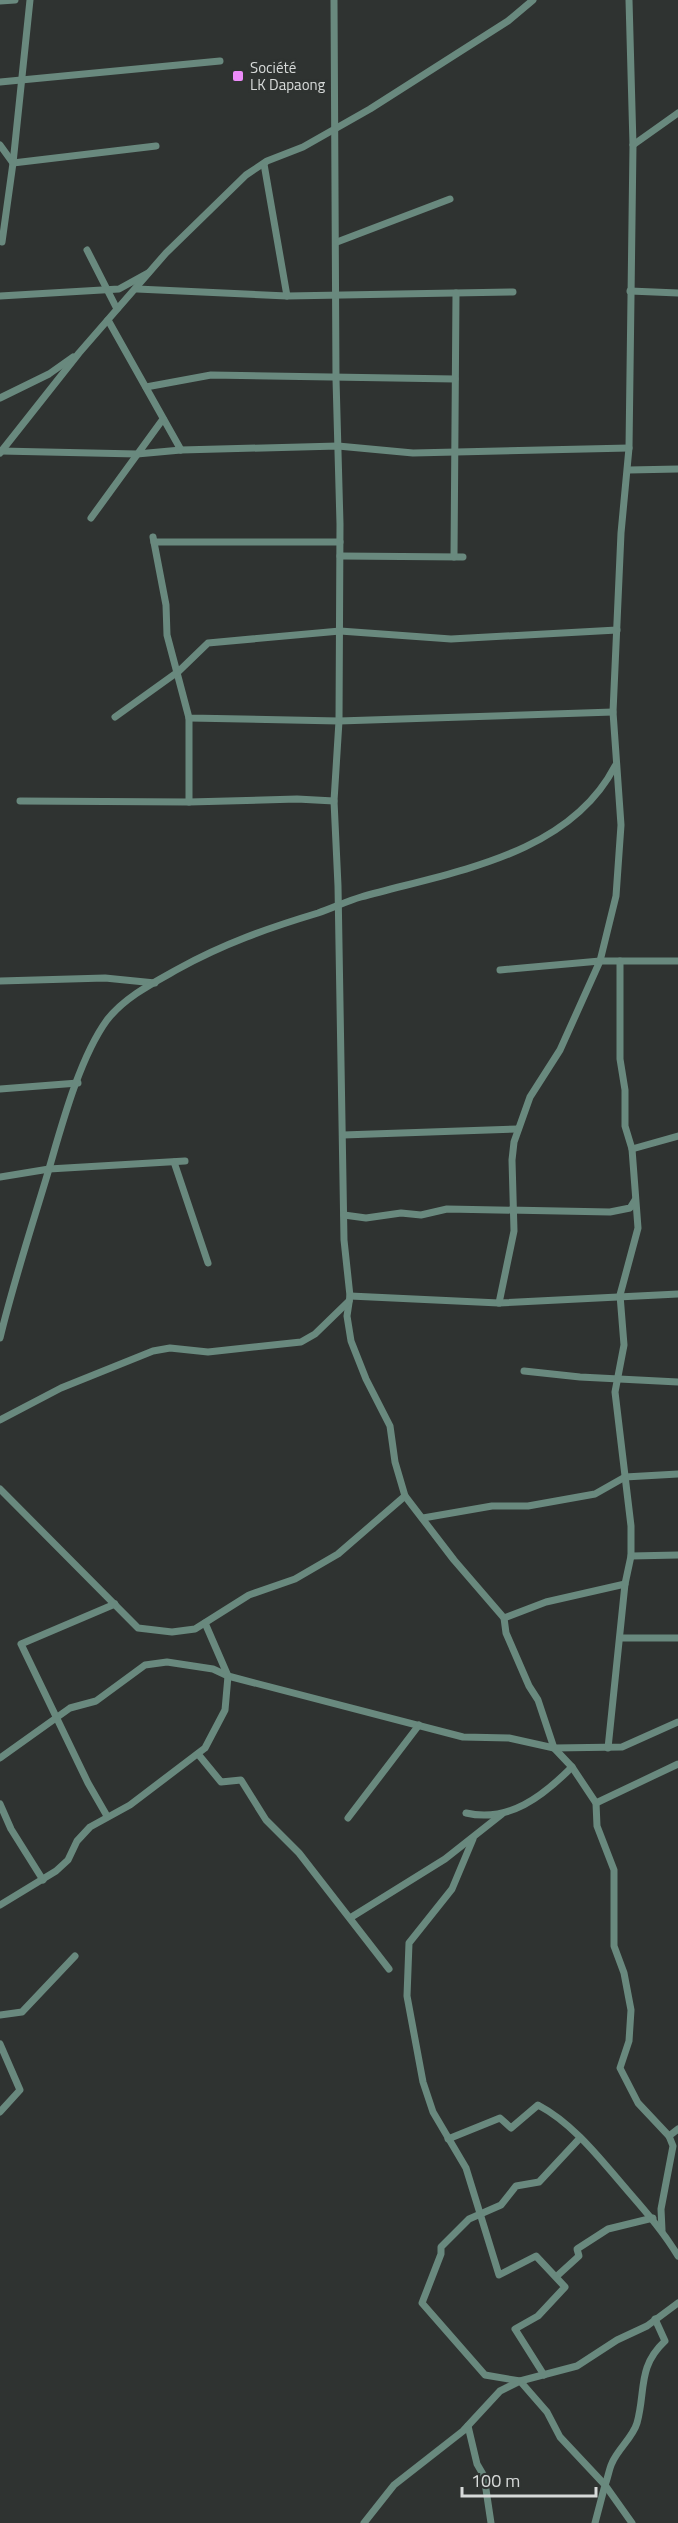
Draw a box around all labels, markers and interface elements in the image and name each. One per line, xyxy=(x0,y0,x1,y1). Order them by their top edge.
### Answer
place label: Société LK Dapaong xyxy=(250,56,326,96)
marker: Société LK Dapaong xyxy=(231,69,245,83)
scale bar xyxy=(462,2460,596,2498)
text: 100 m xyxy=(471,2467,520,2494)

